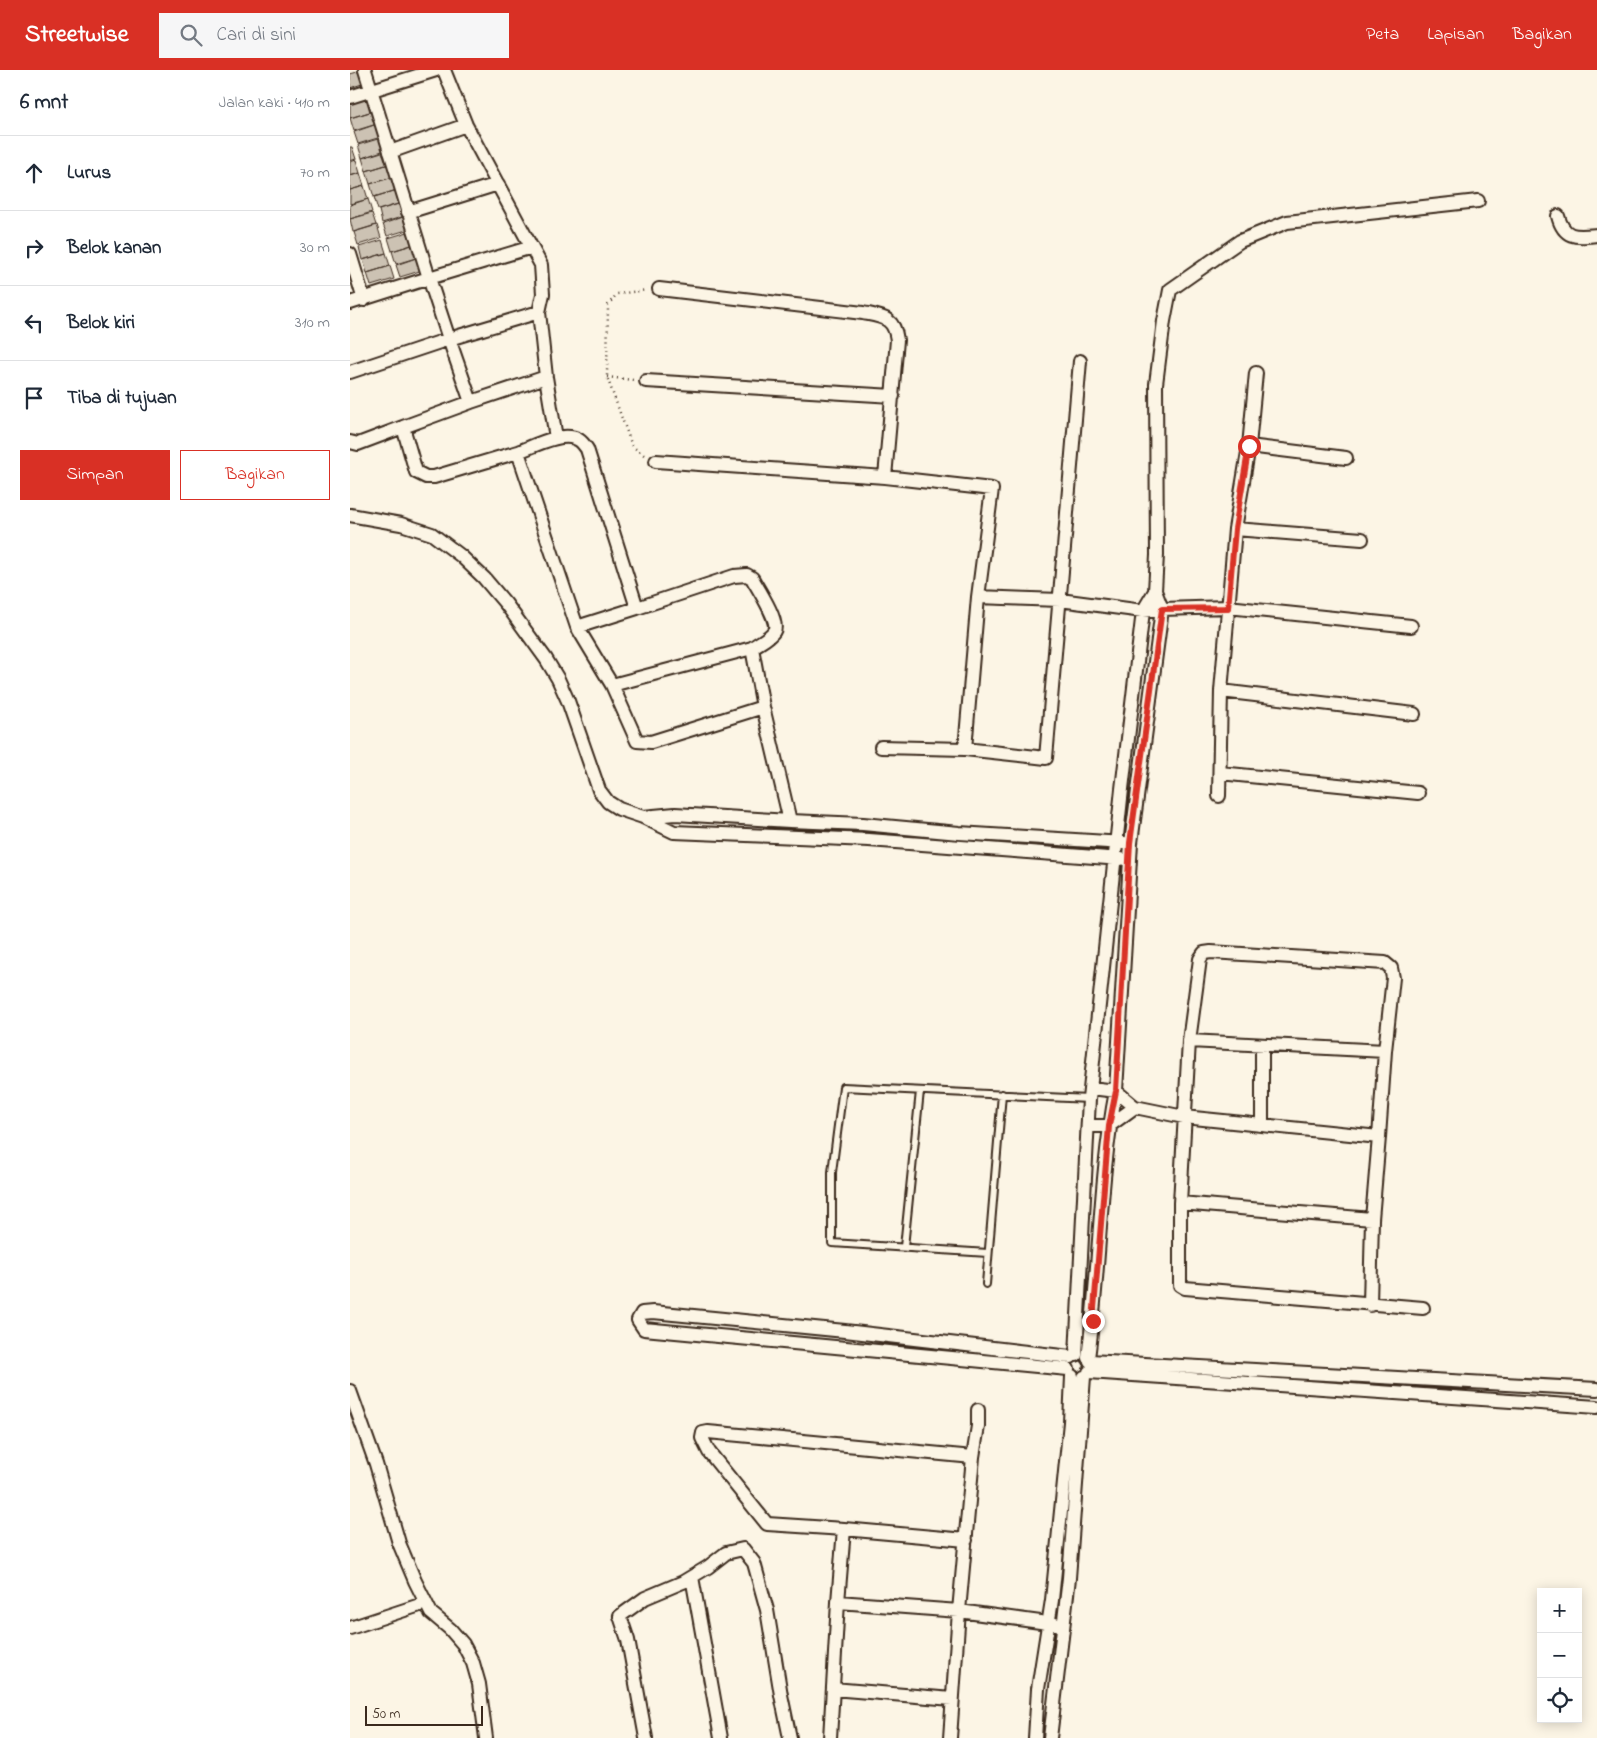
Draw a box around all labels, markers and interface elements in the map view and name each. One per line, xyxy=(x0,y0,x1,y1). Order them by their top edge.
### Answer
search box xyxy=(159,13,509,58)
text: Streetwise xyxy=(25,18,129,53)
icon: search xyxy=(177,21,205,49)
text: Cari di sini xyxy=(217,22,296,49)
text: Peta xyxy=(1366,22,1399,48)
text: Lapisan xyxy=(1427,22,1484,48)
text: Bagikan xyxy=(1512,22,1572,48)
text: 6 mnt xyxy=(20,88,68,118)
text: Jalan kaki · 410 m xyxy=(218,91,330,115)
icon: ahead xyxy=(20,159,48,187)
text: Lurus xyxy=(67,160,111,187)
text: 70 m xyxy=(300,161,330,185)
icon: right xyxy=(20,234,48,262)
text: Belok kanan xyxy=(67,235,161,262)
text: 30 m xyxy=(300,236,330,260)
icon: left xyxy=(20,309,48,337)
text: Belok kiri xyxy=(67,310,135,337)
text: 310 m xyxy=(295,311,330,335)
icon: arrive xyxy=(20,384,48,412)
text: Tiba di tujuan xyxy=(67,385,177,412)
route start xyxy=(1238,435,1261,458)
button: Simpan xyxy=(20,450,170,500)
button: Bagikan xyxy=(180,450,330,500)
route end xyxy=(1082,1310,1105,1333)
map controls xyxy=(1537,1588,1582,1723)
button: + xyxy=(1537,1588,1582,1633)
button: − xyxy=(1537,1633,1582,1678)
button: locate xyxy=(1537,1678,1582,1723)
scale bar xyxy=(365,1703,482,1726)
text: 50 m xyxy=(372,1704,400,1725)

